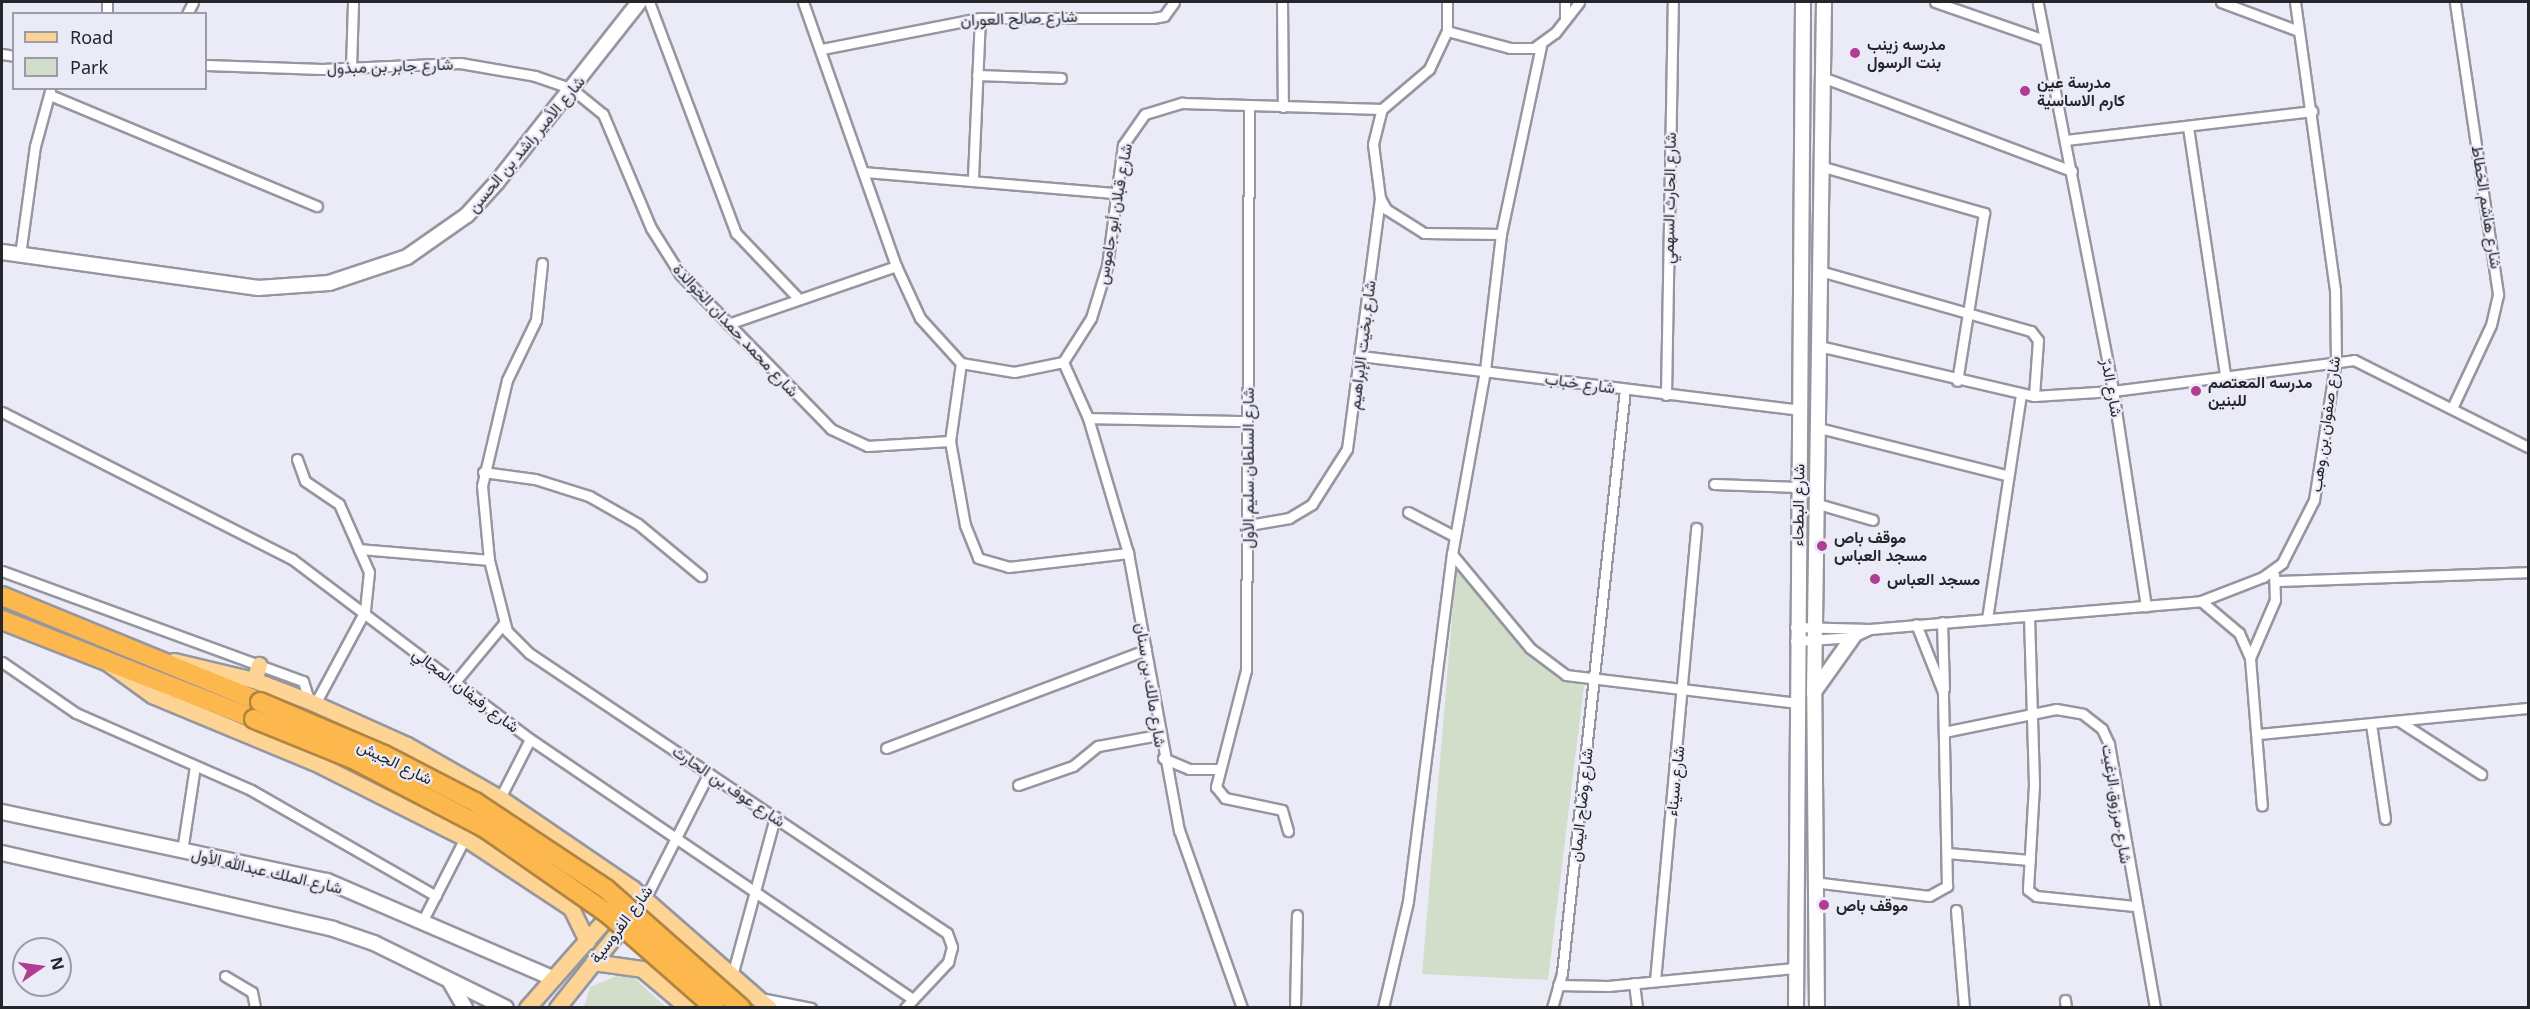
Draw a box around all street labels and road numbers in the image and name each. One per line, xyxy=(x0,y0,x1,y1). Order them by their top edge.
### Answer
street label: شارع صالح العوران xyxy=(960,6,1078,30)
street label: شارع جابر بن مبذول xyxy=(326,54,454,78)
street label: شارع الأمير راشد بن الحسن xyxy=(463,72,589,216)
street label: شارع الحارث السهمي xyxy=(1658,132,1680,264)
street label: شارع قبلان أبو جاموس xyxy=(1092,142,1136,286)
street label: شارع هاشم الخطاط xyxy=(2468,144,2506,270)
street label: شارع محمد حمدان الخوالدة xyxy=(669,259,803,401)
street label: شارع بخيت الإبراهيم xyxy=(1345,279,1379,411)
street label: شارع صفوان بن وهب xyxy=(2306,355,2344,493)
street label: شارع الدرّ xyxy=(2097,357,2127,419)
street label: شارع خباب xyxy=(1544,369,1616,397)
street label: شارع السلطان سليم الأول xyxy=(1238,387,1258,549)
street label: شارع البطحاء xyxy=(1788,464,1808,546)
street label: شارع مالك بن سنان xyxy=(1132,621,1170,749)
street label: شارع رفيفان المجالي xyxy=(409,644,523,736)
street label: شارع الجيش xyxy=(354,736,436,788)
street label: شارع عوف بن الحارث xyxy=(669,741,789,831)
street label: شارع مرزوق الزغيت xyxy=(2098,743,2136,865)
street label: شارع سيناء xyxy=(1662,745,1688,817)
street label: شارع وضاح اليمان xyxy=(1565,747,1597,863)
street label: شارع الملك عبدالله الأول xyxy=(190,844,344,898)
street label: شارع الفروسية xyxy=(586,881,656,967)

